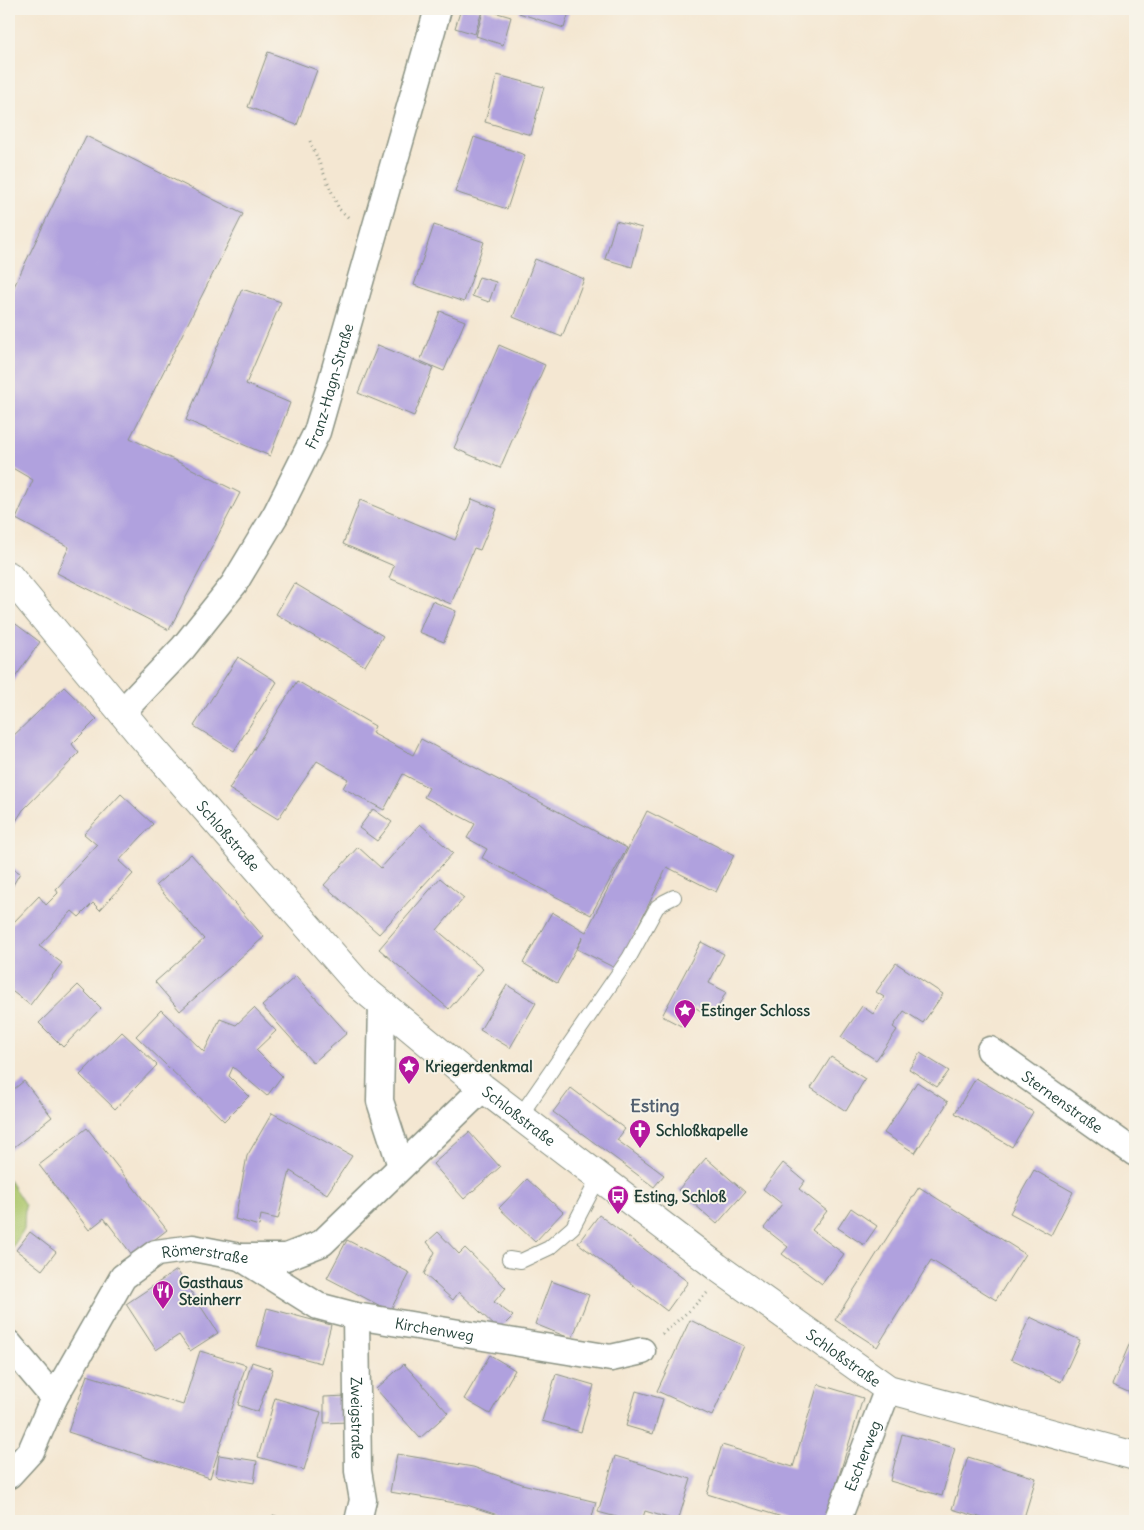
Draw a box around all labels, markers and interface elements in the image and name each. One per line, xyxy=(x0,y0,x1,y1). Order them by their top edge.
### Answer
street label: Franz-Hagn-Straße xyxy=(301,321,357,452)
street label: Schloßstraße xyxy=(193,796,264,875)
place icon: Estinger Schloss xyxy=(673,998,697,1029)
place label: Estinger Schloss xyxy=(701,1001,810,1021)
place icon: Kriegerdenkmal xyxy=(397,1054,421,1085)
place label: Kriegerdenkmal xyxy=(425,1057,533,1077)
street label: Sternenstraße xyxy=(1018,1066,1107,1137)
street label: Schloßstraße xyxy=(479,1082,560,1150)
district label: Esting xyxy=(630,1094,680,1117)
church icon: Schloßkapelle xyxy=(628,1118,652,1149)
place label: Schloßkapelle xyxy=(656,1121,748,1141)
bus stop icon: Esting, Schloß xyxy=(606,1184,630,1215)
place label: Esting, Schloß xyxy=(634,1187,727,1207)
street label: Römerstraße xyxy=(160,1239,248,1267)
place label: Gasthaus Steinherr xyxy=(179,1273,243,1309)
restaurant icon: Gasthaus Steinherr xyxy=(151,1279,175,1310)
street label: Kirchenweg xyxy=(394,1313,475,1345)
street label: Schloßstraße xyxy=(803,1324,885,1391)
street label: Zweigstraße xyxy=(347,1377,367,1459)
street label: Escherweg xyxy=(840,1418,885,1494)

